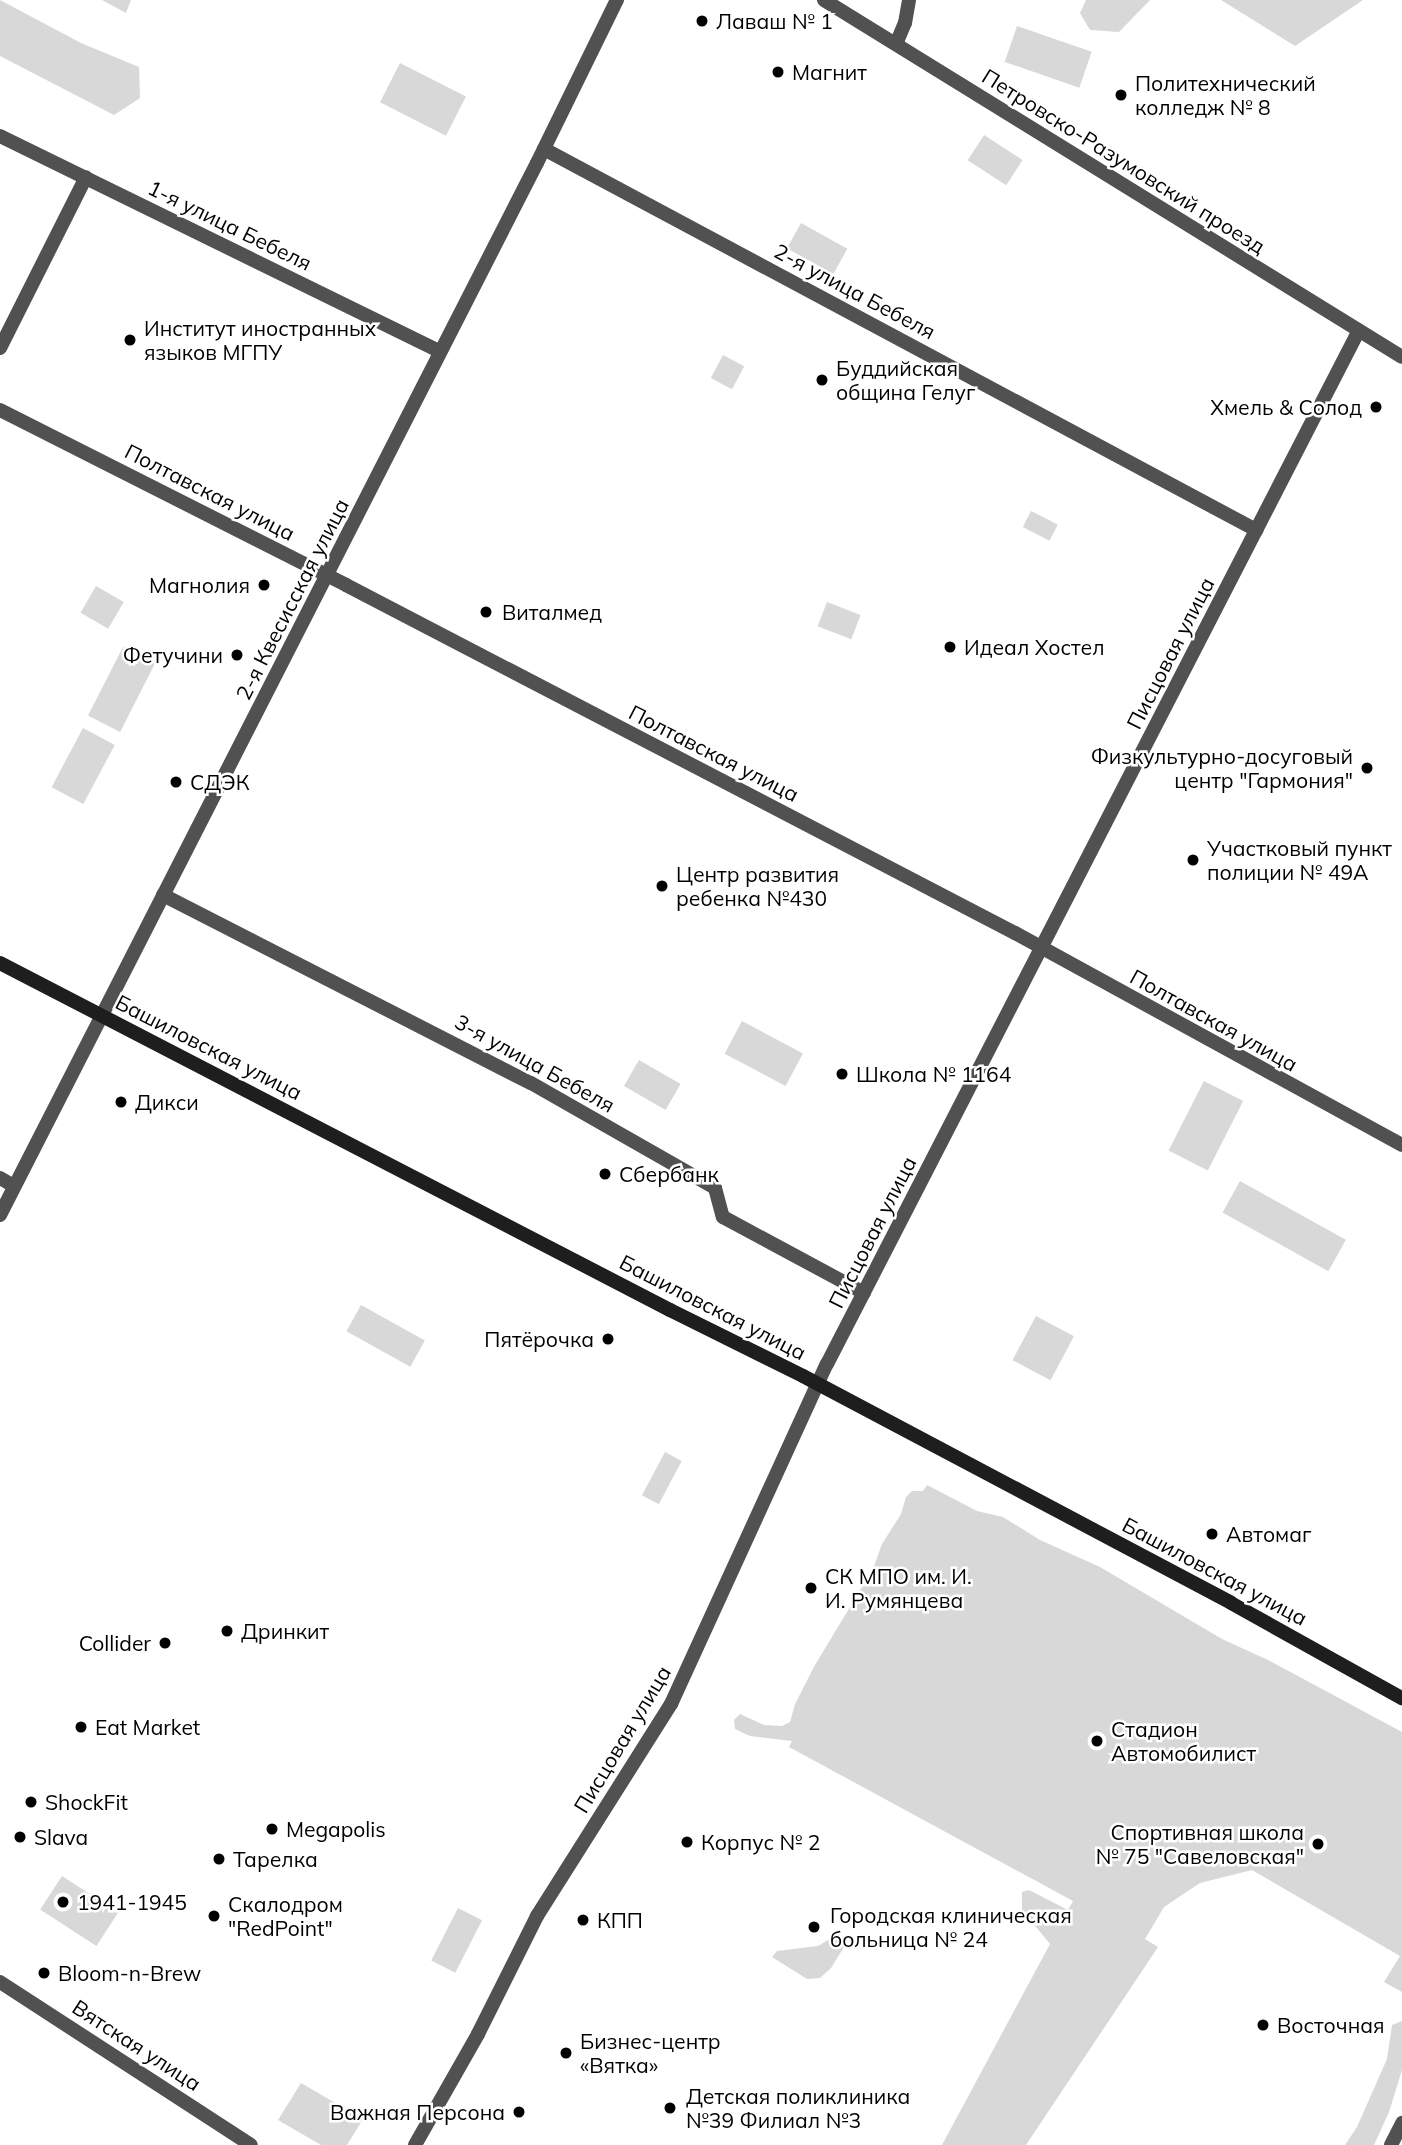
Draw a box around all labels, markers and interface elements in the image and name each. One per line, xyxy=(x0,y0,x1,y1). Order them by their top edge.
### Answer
place label: Лаваш № 1 xyxy=(716,8,833,34)
marker: Лаваш № 1 xyxy=(694,13,710,29)
place label: Магнит xyxy=(792,59,867,85)
street label: Петровско-Разумовский проезд xyxy=(978,63,1270,259)
marker: Магнит xyxy=(770,64,786,80)
place label: Политехнический колледж № 8 xyxy=(1135,70,1316,120)
marker: Политехнический колледж № 8 xyxy=(1113,87,1129,103)
street label: 1-я улица Бебеля xyxy=(144,174,316,276)
street label: 2-я улица Бебеля xyxy=(770,238,940,344)
place label: Институт иностранных языков МГПУ xyxy=(144,315,376,365)
marker: Институт иностранных языков МГПУ xyxy=(122,332,138,348)
place label: Буддийская община Гелуг xyxy=(836,355,975,405)
marker: Буддийская община Гелуг xyxy=(814,372,830,388)
place label: Хмель & Солод xyxy=(1210,394,1362,420)
marker: Хмель & Солод xyxy=(1368,399,1384,415)
street label: Полтавская улица xyxy=(121,438,299,546)
street label: 2-я Квесисская улица xyxy=(230,494,354,704)
place label: Магнолия xyxy=(149,572,250,598)
street label: Писцовая улица xyxy=(1121,573,1219,733)
marker: Магнолия xyxy=(256,577,272,593)
place label: Виталмед xyxy=(502,599,602,625)
marker: Виталмед xyxy=(476,602,496,622)
place label: Идеал Хостел xyxy=(964,634,1105,660)
marker: Идеал Хостел xyxy=(942,639,958,655)
place label: Фетучини xyxy=(123,642,223,668)
marker: Фетучини xyxy=(229,647,245,663)
street label: Полтавская улица xyxy=(625,699,803,807)
place label: Физкультурно-досуговый центр "Гармония" xyxy=(1091,743,1353,793)
marker: Физкультурно-досуговый центр "Гармония" xyxy=(1359,760,1375,776)
place label: СДЭК xyxy=(190,769,249,795)
marker: СДЭК xyxy=(168,774,184,790)
place label: Участковый пункт полиции № 49А xyxy=(1207,835,1392,885)
marker: Участковый пункт полиции № 49А xyxy=(1185,852,1201,868)
place label: Центр развития ребенка №430 xyxy=(676,861,839,911)
marker: Центр развития ребенка №430 xyxy=(654,878,670,894)
street label: Полтавская улица xyxy=(1126,964,1302,1076)
street label: Башиловская улица xyxy=(112,989,306,1105)
street label: 3-я улица Бебеля xyxy=(451,1009,619,1117)
place label: Школа № 1164 xyxy=(856,1061,1011,1087)
marker: Школа № 1164 xyxy=(834,1066,850,1082)
place label: Дикси xyxy=(135,1089,199,1115)
marker: Дикси xyxy=(113,1094,129,1110)
street label: Писцовая улица xyxy=(823,1152,921,1312)
place label: Сбербанк xyxy=(619,1161,719,1187)
marker: Сбербанк xyxy=(597,1166,613,1182)
street label: Башиловская улица xyxy=(616,1249,810,1365)
place label: Пятёрочка xyxy=(484,1326,594,1352)
marker: Пятёрочка xyxy=(600,1331,616,1347)
street label: Башиловская улица xyxy=(1118,1512,1312,1630)
place label: Автомаг xyxy=(1226,1521,1311,1547)
marker: Автомаг xyxy=(1204,1526,1220,1542)
place label: СК МПО им. И. И. Румянцева xyxy=(825,1563,972,1613)
marker: СК МПО им. И. И. Румянцева xyxy=(803,1580,819,1596)
place label: Дринкит xyxy=(241,1618,329,1644)
marker: Дринкит xyxy=(219,1623,235,1639)
place label: Collider xyxy=(79,1630,151,1656)
marker: Collider xyxy=(157,1635,173,1651)
street label: Писцовая улица xyxy=(568,1661,676,1817)
place label: Eat Market xyxy=(95,1714,200,1740)
place label: Стадион Автомобилист xyxy=(1111,1716,1256,1766)
marker: Eat Market xyxy=(73,1719,89,1735)
marker: Стадион Автомобилист xyxy=(1089,1733,1105,1749)
place label: ShockFit xyxy=(45,1789,128,1815)
marker: ShockFit xyxy=(23,1794,39,1810)
place label: Megapolis xyxy=(286,1816,386,1842)
place label: Спортивная школа № 75 "Савеловская" xyxy=(1096,1819,1304,1869)
marker: Megapolis xyxy=(264,1821,280,1837)
place label: Slava xyxy=(34,1824,88,1850)
marker: Slava xyxy=(12,1829,28,1845)
place label: Корпус № 2 xyxy=(701,1829,820,1855)
marker: Корпус № 2 xyxy=(679,1834,695,1850)
marker: Спортивная школа № 75 "Савеловская" xyxy=(1310,1836,1326,1852)
place label: Тарелка xyxy=(233,1846,318,1872)
marker: Тарелка xyxy=(211,1851,227,1867)
place label: 1941-1945 xyxy=(77,1889,187,1915)
place label: Скалодром "RedPoint" xyxy=(228,1891,343,1941)
marker: 1941-1945 xyxy=(55,1894,71,1910)
place label: Городская клиническая больница № 24 xyxy=(830,1902,1072,1952)
place label: КПП xyxy=(597,1907,643,1933)
marker: Скалодром "RedPoint" xyxy=(206,1908,222,1924)
marker: КПП xyxy=(575,1912,591,1928)
marker: Городская клиническая больница № 24 xyxy=(804,1917,824,1937)
place label: Bloom-n-Brew xyxy=(58,1960,201,1986)
marker: Bloom-n-Brew xyxy=(36,1965,52,1981)
street label: Вятская улица xyxy=(68,1994,206,2096)
place label: Восточная xyxy=(1277,2012,1385,2038)
marker: Восточная xyxy=(1255,2017,1271,2033)
place label: Бизнес-центр «Вятка» xyxy=(580,2028,721,2078)
marker: Бизнес-центр «Вятка» xyxy=(558,2045,574,2061)
place label: Детская поликлиника №39 Филиал №3 xyxy=(686,2083,910,2133)
marker: Детская поликлиника №39 Филиал №3 xyxy=(660,2098,680,2118)
place label: Важная Персона xyxy=(330,2099,505,2125)
marker: Важная Персона xyxy=(511,2104,527,2120)

